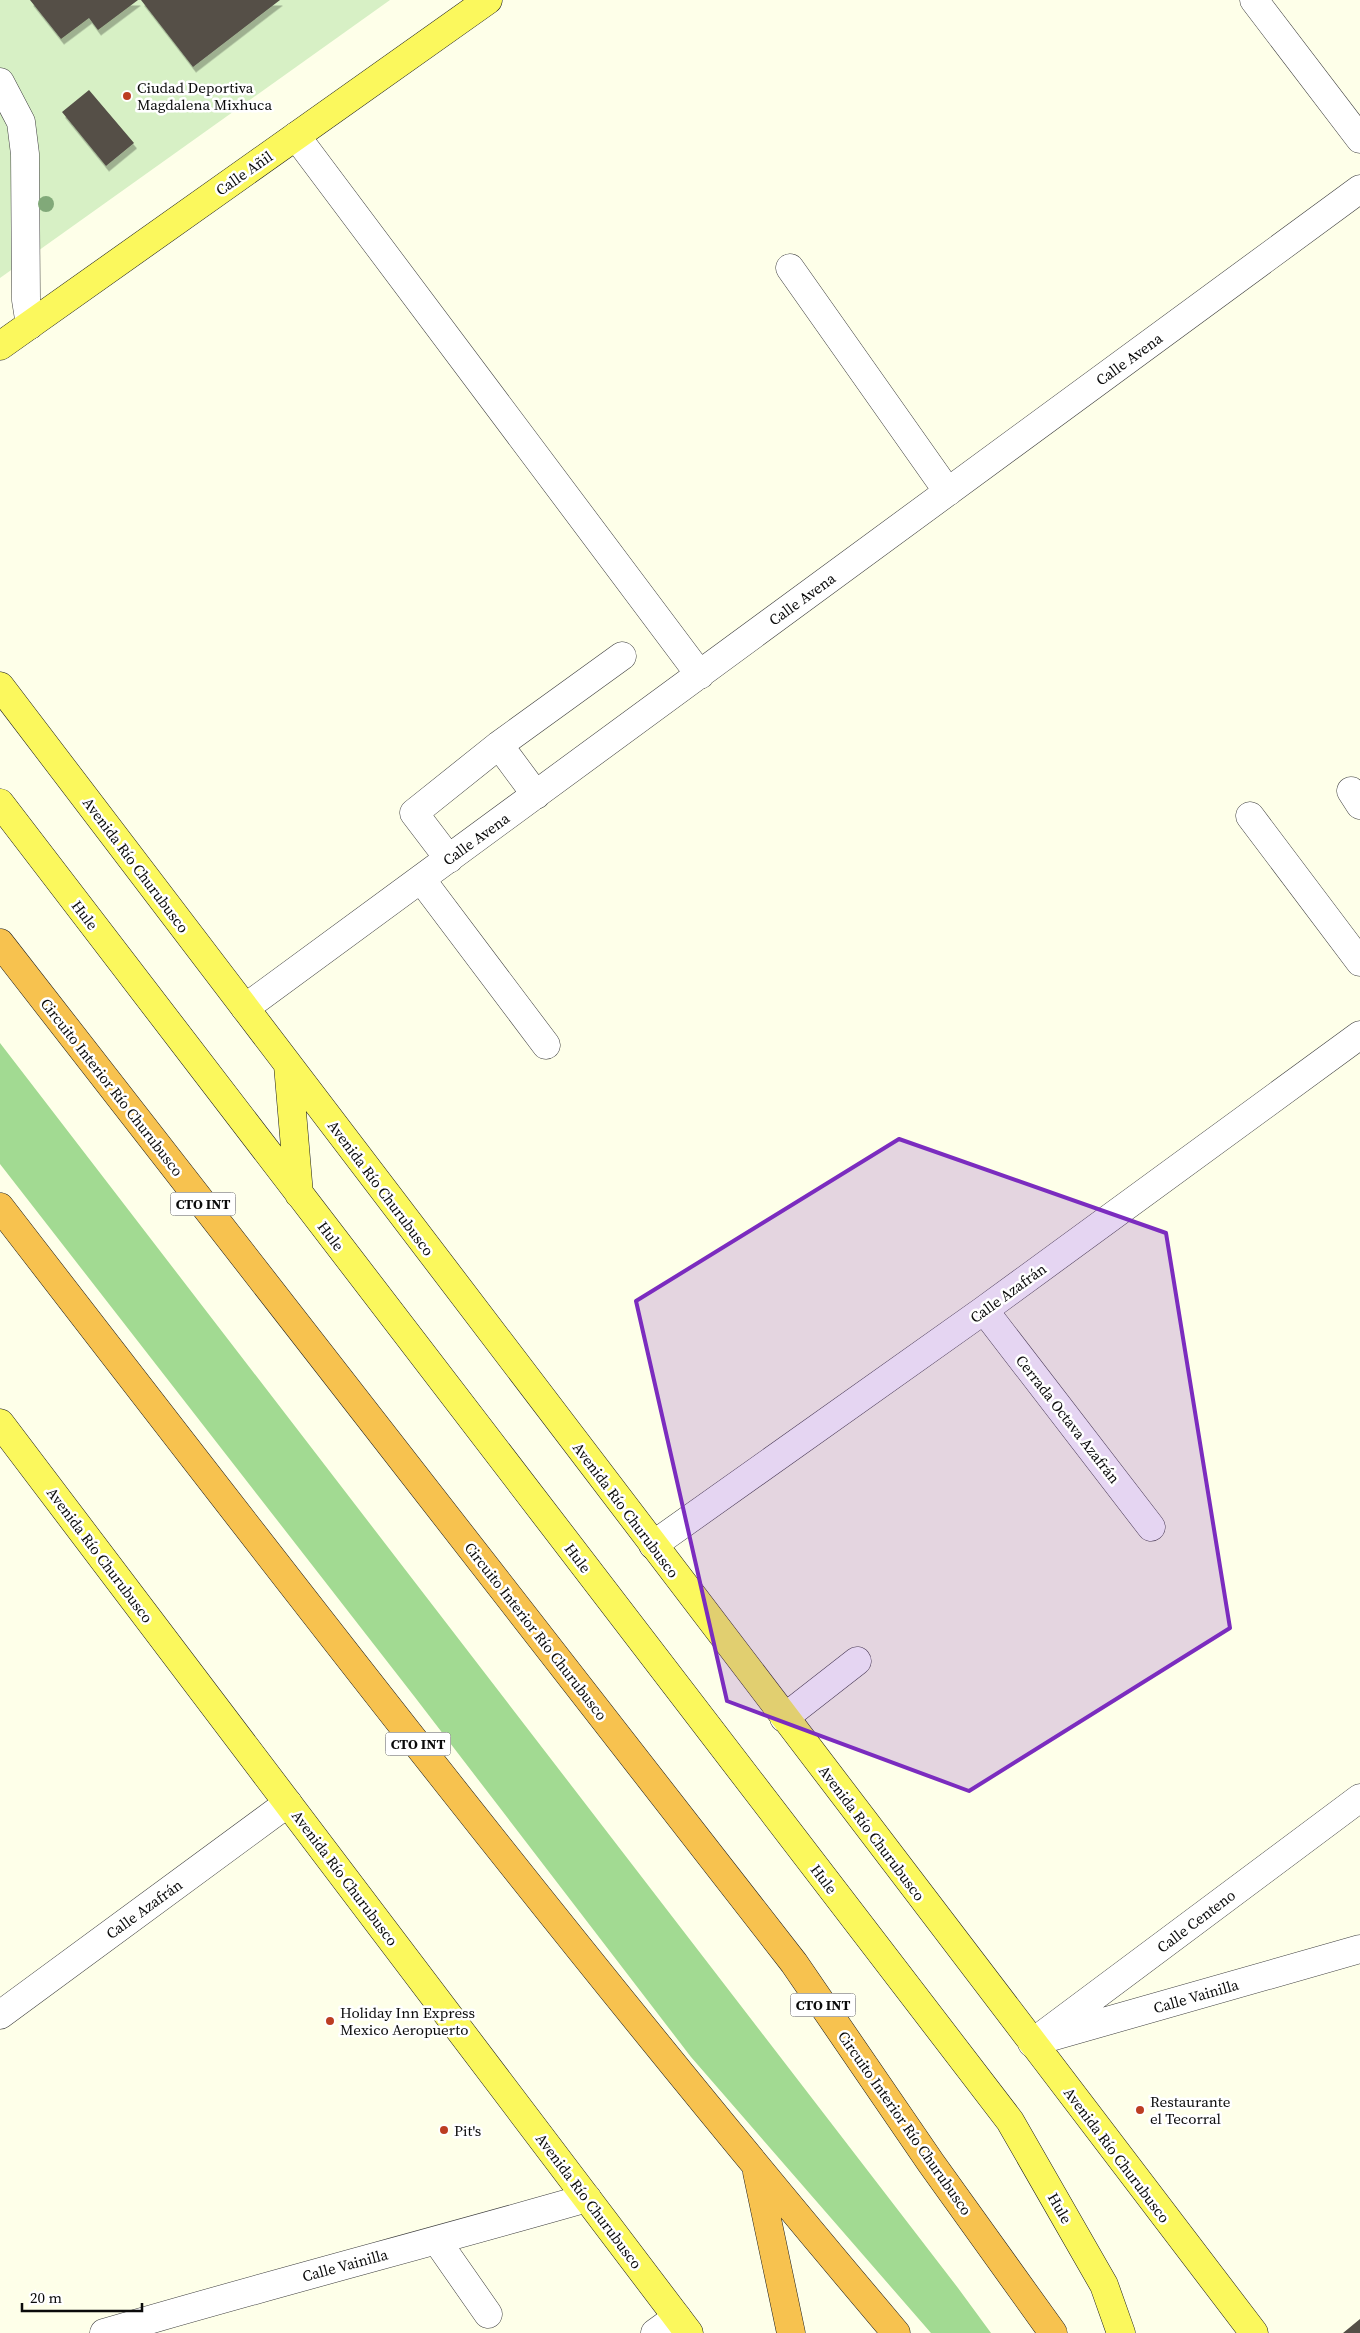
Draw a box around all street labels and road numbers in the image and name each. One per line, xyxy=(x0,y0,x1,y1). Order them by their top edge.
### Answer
street label: Calle Añil xyxy=(211,145,277,200)
street label: Calle Avena xyxy=(1091,327,1167,390)
street label: Calle Avena xyxy=(764,567,840,630)
street label: Avenida Río Churubusco xyxy=(78,793,194,937)
street label: Calle Avena xyxy=(438,807,514,870)
street label: Hule xyxy=(67,896,103,935)
street label: Circuito Interior Río Churubusco xyxy=(36,994,188,1180)
street label: Avenida Río Churubusco xyxy=(323,1116,439,1260)
road number: CTO INT xyxy=(170,1192,236,1216)
street label: Hule xyxy=(313,1217,349,1256)
street label: Calle Azafrán xyxy=(966,1258,1050,1328)
street label: Cerrada Octava Azafrán xyxy=(1011,1350,1125,1488)
street label: Avenida Río Churubusco xyxy=(568,1438,684,1582)
street label: Avenida Río Churubusco xyxy=(42,1483,158,1627)
street label: Circuito Interior Río Churubusco xyxy=(460,1538,612,1724)
street label: Hule xyxy=(560,1539,596,1578)
road number: CTO INT xyxy=(386,1732,450,1756)
street label: Avenida Río Churubusco xyxy=(814,1761,930,1905)
street label: Avenida Río Churubusco xyxy=(287,1806,403,1950)
street label: Hule xyxy=(806,1860,842,1899)
street label: Calle Azafrán xyxy=(102,1874,186,1944)
street label: Calle Centeno xyxy=(1152,1885,1240,1957)
street label: Calle Vainilla xyxy=(1151,1974,1241,2018)
road number: CTO INT xyxy=(790,1994,856,2016)
street label: Circuito Interior Río Churubusco xyxy=(833,2027,977,2219)
street label: Avenida Río Churubusco xyxy=(1059,2083,1175,2227)
street label: Avenida Río Churubusco xyxy=(531,2129,647,2273)
street label: Hule xyxy=(1043,2189,1077,2228)
street label: Calle Vainilla xyxy=(300,2243,390,2286)

